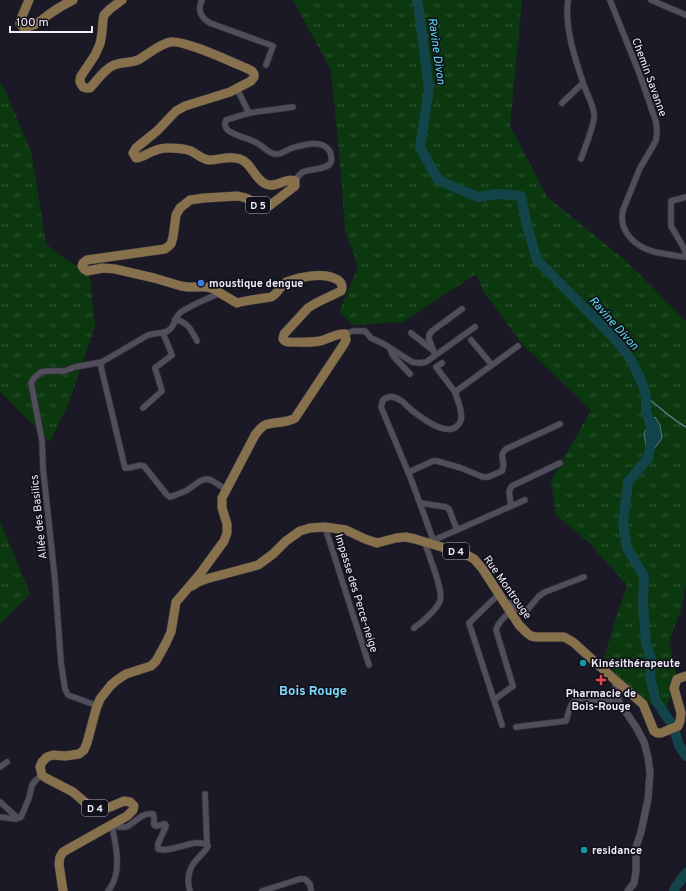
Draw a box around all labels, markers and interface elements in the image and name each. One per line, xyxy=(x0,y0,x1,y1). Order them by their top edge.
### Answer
scale bar xyxy=(10,8,92,34)
text: 100 m xyxy=(16,15,49,31)
water label: Ravine Divon xyxy=(423,17,449,86)
street label: Chemin Savanne xyxy=(628,36,670,119)
road number: D 5 xyxy=(246,197,270,213)
place label: moustique dengue xyxy=(209,277,304,291)
marker: moustique dengue xyxy=(196,278,206,288)
water label: Ravine Divon xyxy=(585,293,642,354)
street label: Allée des Basilics xyxy=(28,474,50,560)
street label: Impasse des Perce-neige xyxy=(331,532,381,654)
road number: D 4 xyxy=(443,543,469,559)
street label: Rue Montrouge xyxy=(480,553,534,622)
place label: Kinésithérapeute xyxy=(591,657,680,671)
marker: Kinésithérapeute xyxy=(578,658,588,668)
marker: Pharmacie de Bois-Rouge xyxy=(596,675,606,685)
district label: Bois Rouge xyxy=(279,684,347,700)
place label: Pharmacie de Bois-Rouge xyxy=(566,687,636,714)
road number: D 4 xyxy=(82,800,108,816)
place label: residance xyxy=(592,844,642,858)
marker: residance xyxy=(579,845,589,855)

